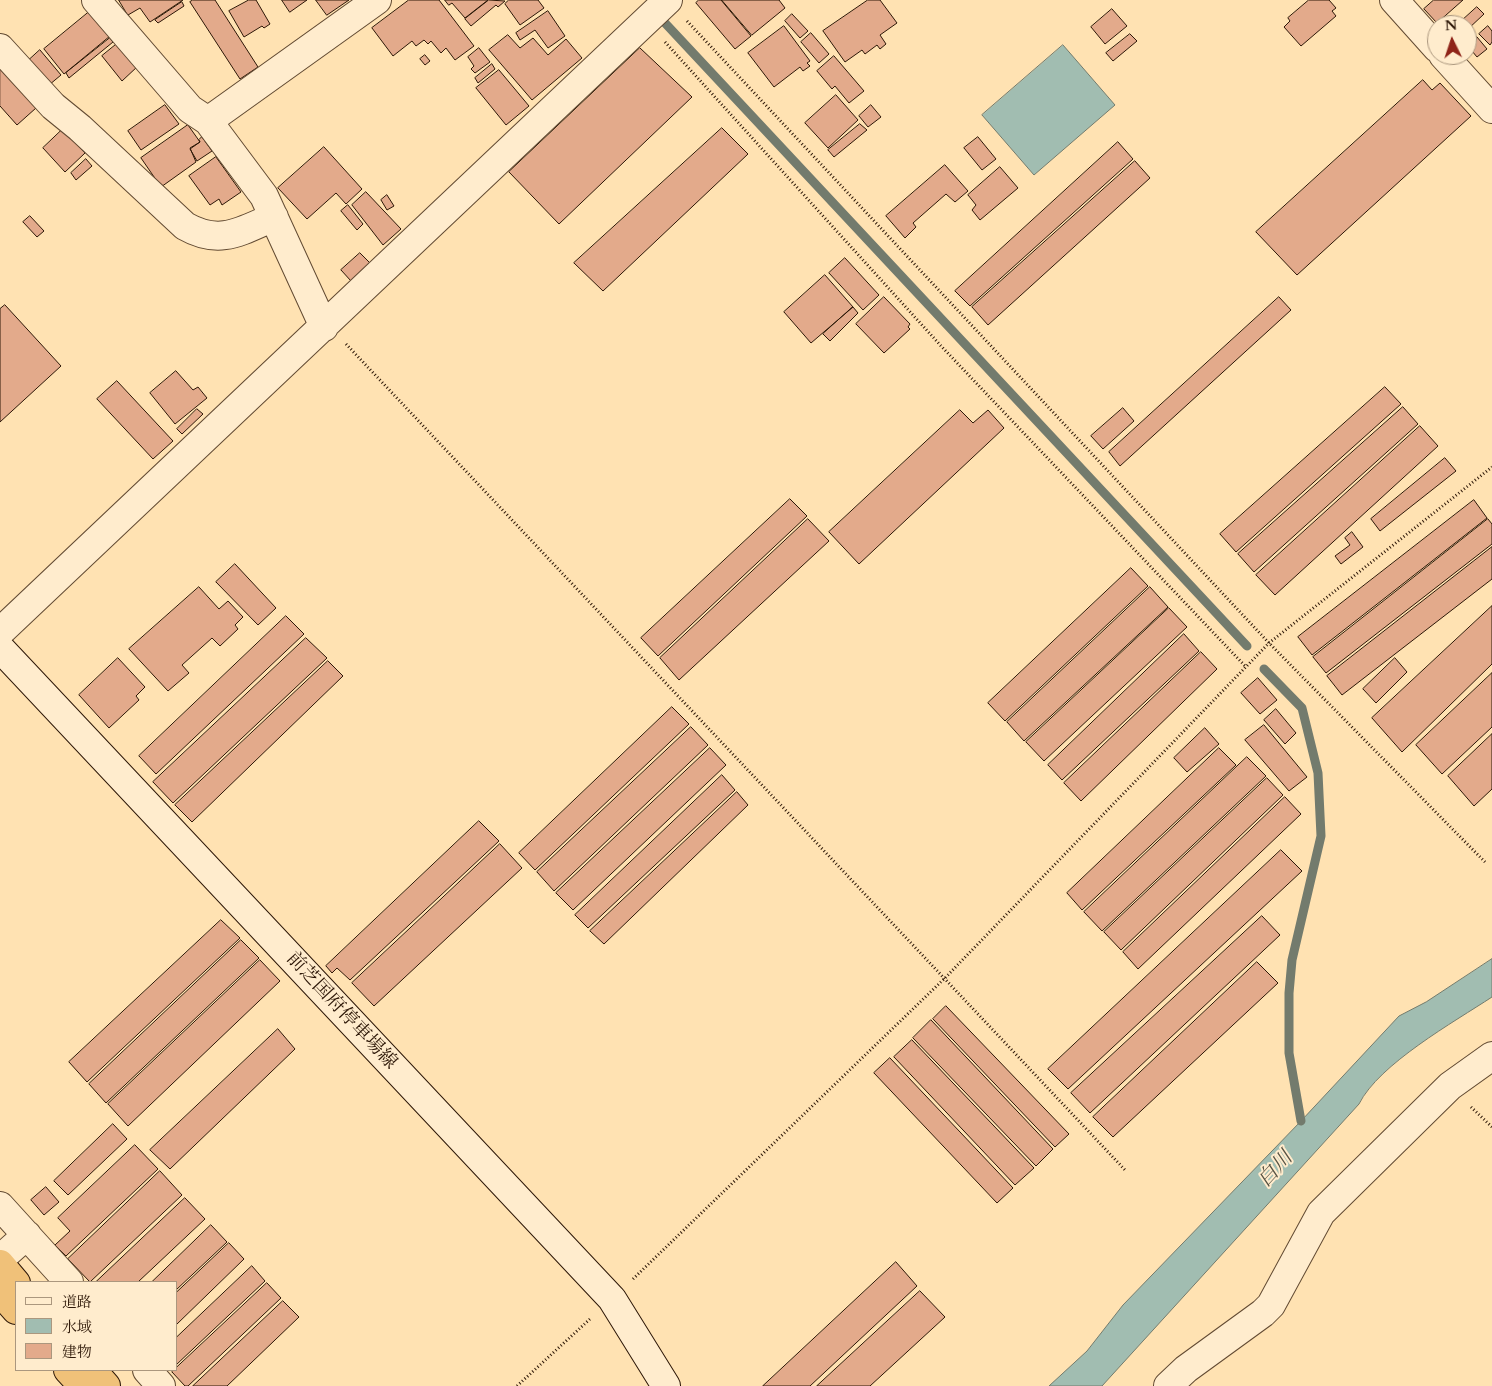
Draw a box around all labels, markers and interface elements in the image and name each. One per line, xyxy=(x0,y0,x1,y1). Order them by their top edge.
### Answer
north arrow xyxy=(1427,15,1477,65)
text: N xyxy=(1444,16,1458,35)
street label: 前芝国府停車場線 xyxy=(281,948,401,1074)
water label: 白川 xyxy=(1254,1147,1298,1193)
legend xyxy=(15,1281,178,1371)
text: 道路 xyxy=(62,1292,92,1312)
text: 水域 xyxy=(62,1317,92,1337)
text: 建物 xyxy=(62,1342,92,1362)

